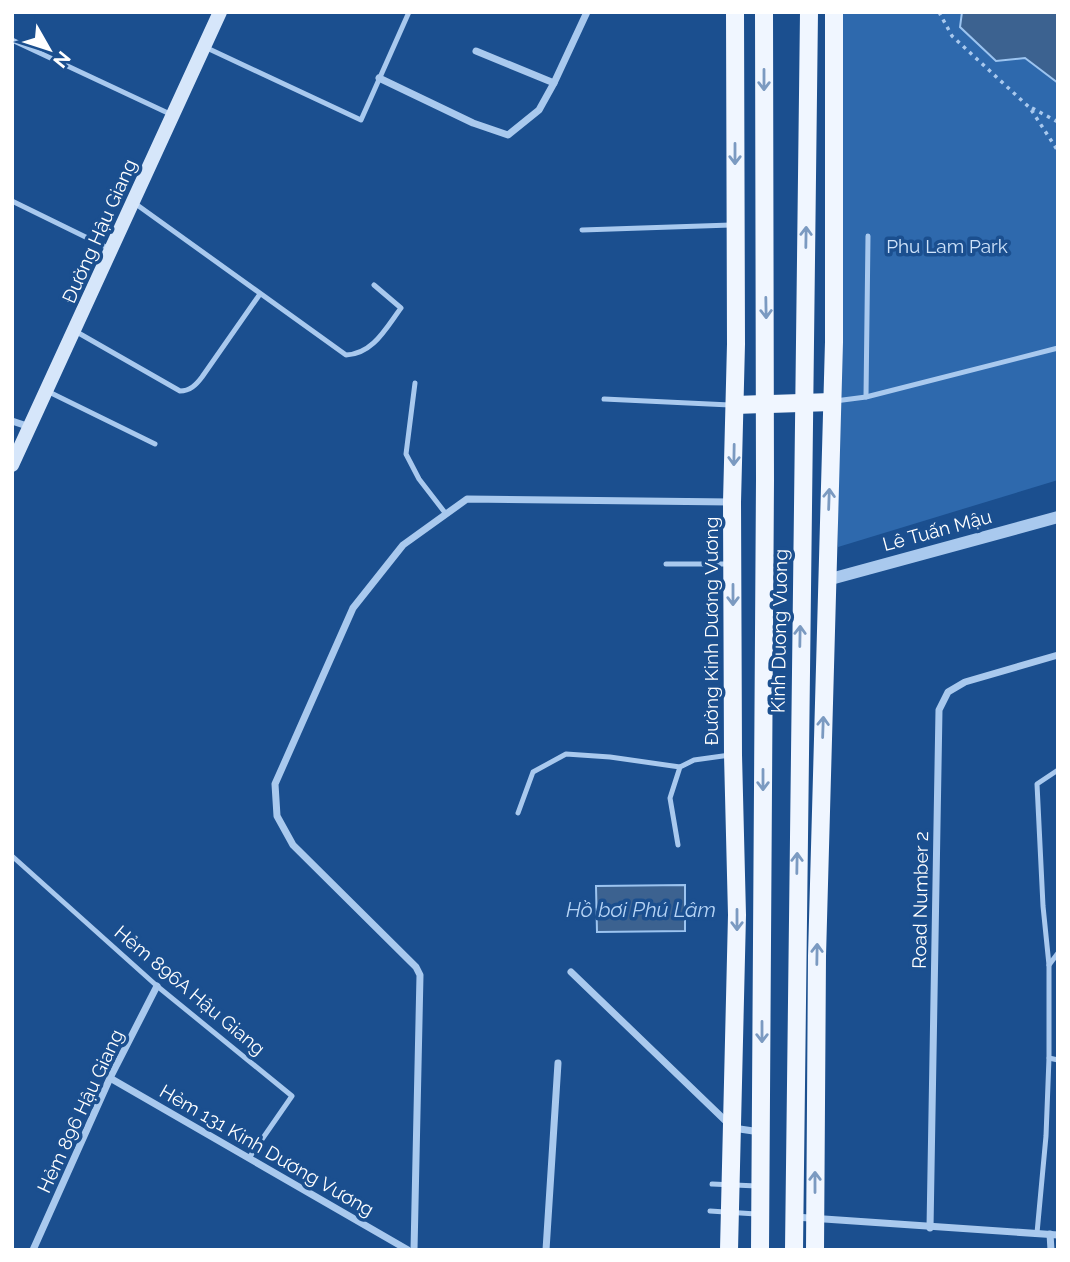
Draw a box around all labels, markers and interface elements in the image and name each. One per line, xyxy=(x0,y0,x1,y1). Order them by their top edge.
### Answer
north arrow xyxy=(14,14,84,84)
text: N xyxy=(49,47,75,72)
one-way arrow xyxy=(757,69,771,92)
one-way arrow xyxy=(728,142,742,165)
street label: Đường Hậu Giang xyxy=(57,156,141,306)
one-way arrow xyxy=(799,225,813,248)
park label: Phu Lam Park xyxy=(886,235,1008,257)
one-way arrow xyxy=(759,296,773,319)
one-way arrow xyxy=(727,443,741,466)
one-way arrow xyxy=(823,488,836,511)
street label: Lê Tuấn Mậu xyxy=(880,505,994,555)
street label: Đường Kinh Dương Vương xyxy=(700,517,722,745)
street label: Kinh Duong Vuong xyxy=(767,549,791,713)
one-way arrow xyxy=(726,583,740,606)
one-way arrow xyxy=(793,624,807,647)
one-way arrow xyxy=(817,715,830,738)
one-way arrow xyxy=(756,769,770,792)
street label: Road Number 2 xyxy=(908,831,932,969)
one-way arrow xyxy=(791,852,804,875)
water label: Hồ bơi Phú Lâm xyxy=(566,897,716,922)
one-way arrow xyxy=(730,908,744,931)
street label: Hẻm 896A Hậu Giang xyxy=(110,921,270,1059)
one-way arrow xyxy=(810,943,824,966)
one-way arrow xyxy=(755,1021,769,1044)
street label: Hẻm 896 Hậu Giang xyxy=(32,1026,128,1196)
street label: Hẻm 131 Kinh Dương Vương xyxy=(156,1080,378,1220)
one-way arrow xyxy=(808,1170,822,1193)

